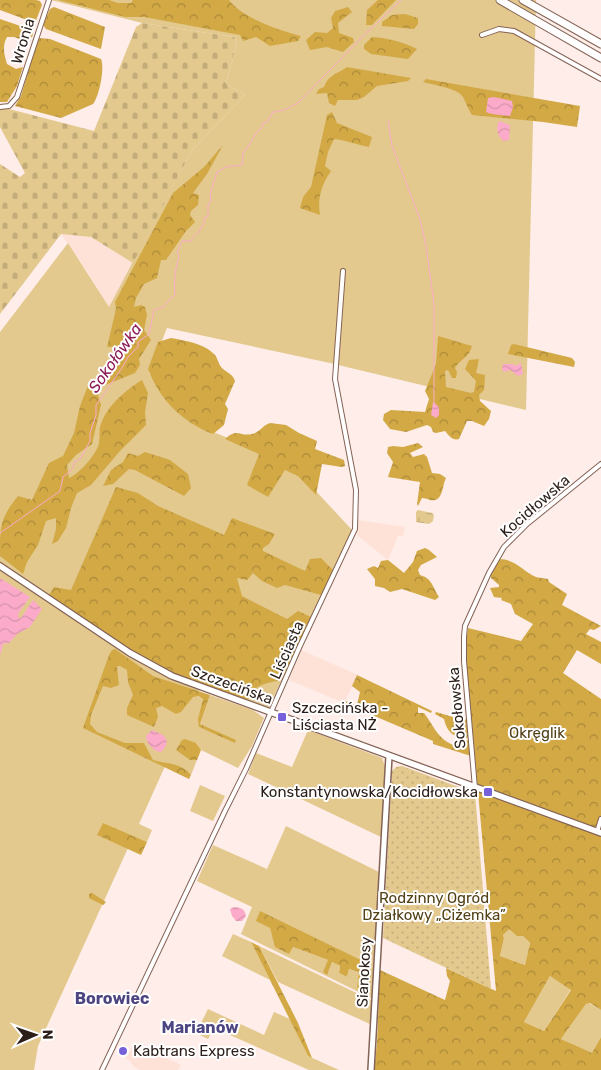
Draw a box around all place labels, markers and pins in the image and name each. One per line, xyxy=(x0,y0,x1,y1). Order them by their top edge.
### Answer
place label: Szczecińska - Liściasta NŻ xyxy=(292,699,389,734)
marker: Szczecińska - Liściasta NŻ xyxy=(276,711,288,723)
place label: Konstantynowska/Kocidłowska xyxy=(260,783,478,801)
marker: Konstantynowska/Kocidłowska xyxy=(482,786,494,798)
place label: Kabtrans Express xyxy=(133,1042,255,1060)
marker: Kabtrans Express xyxy=(117,1045,129,1057)

